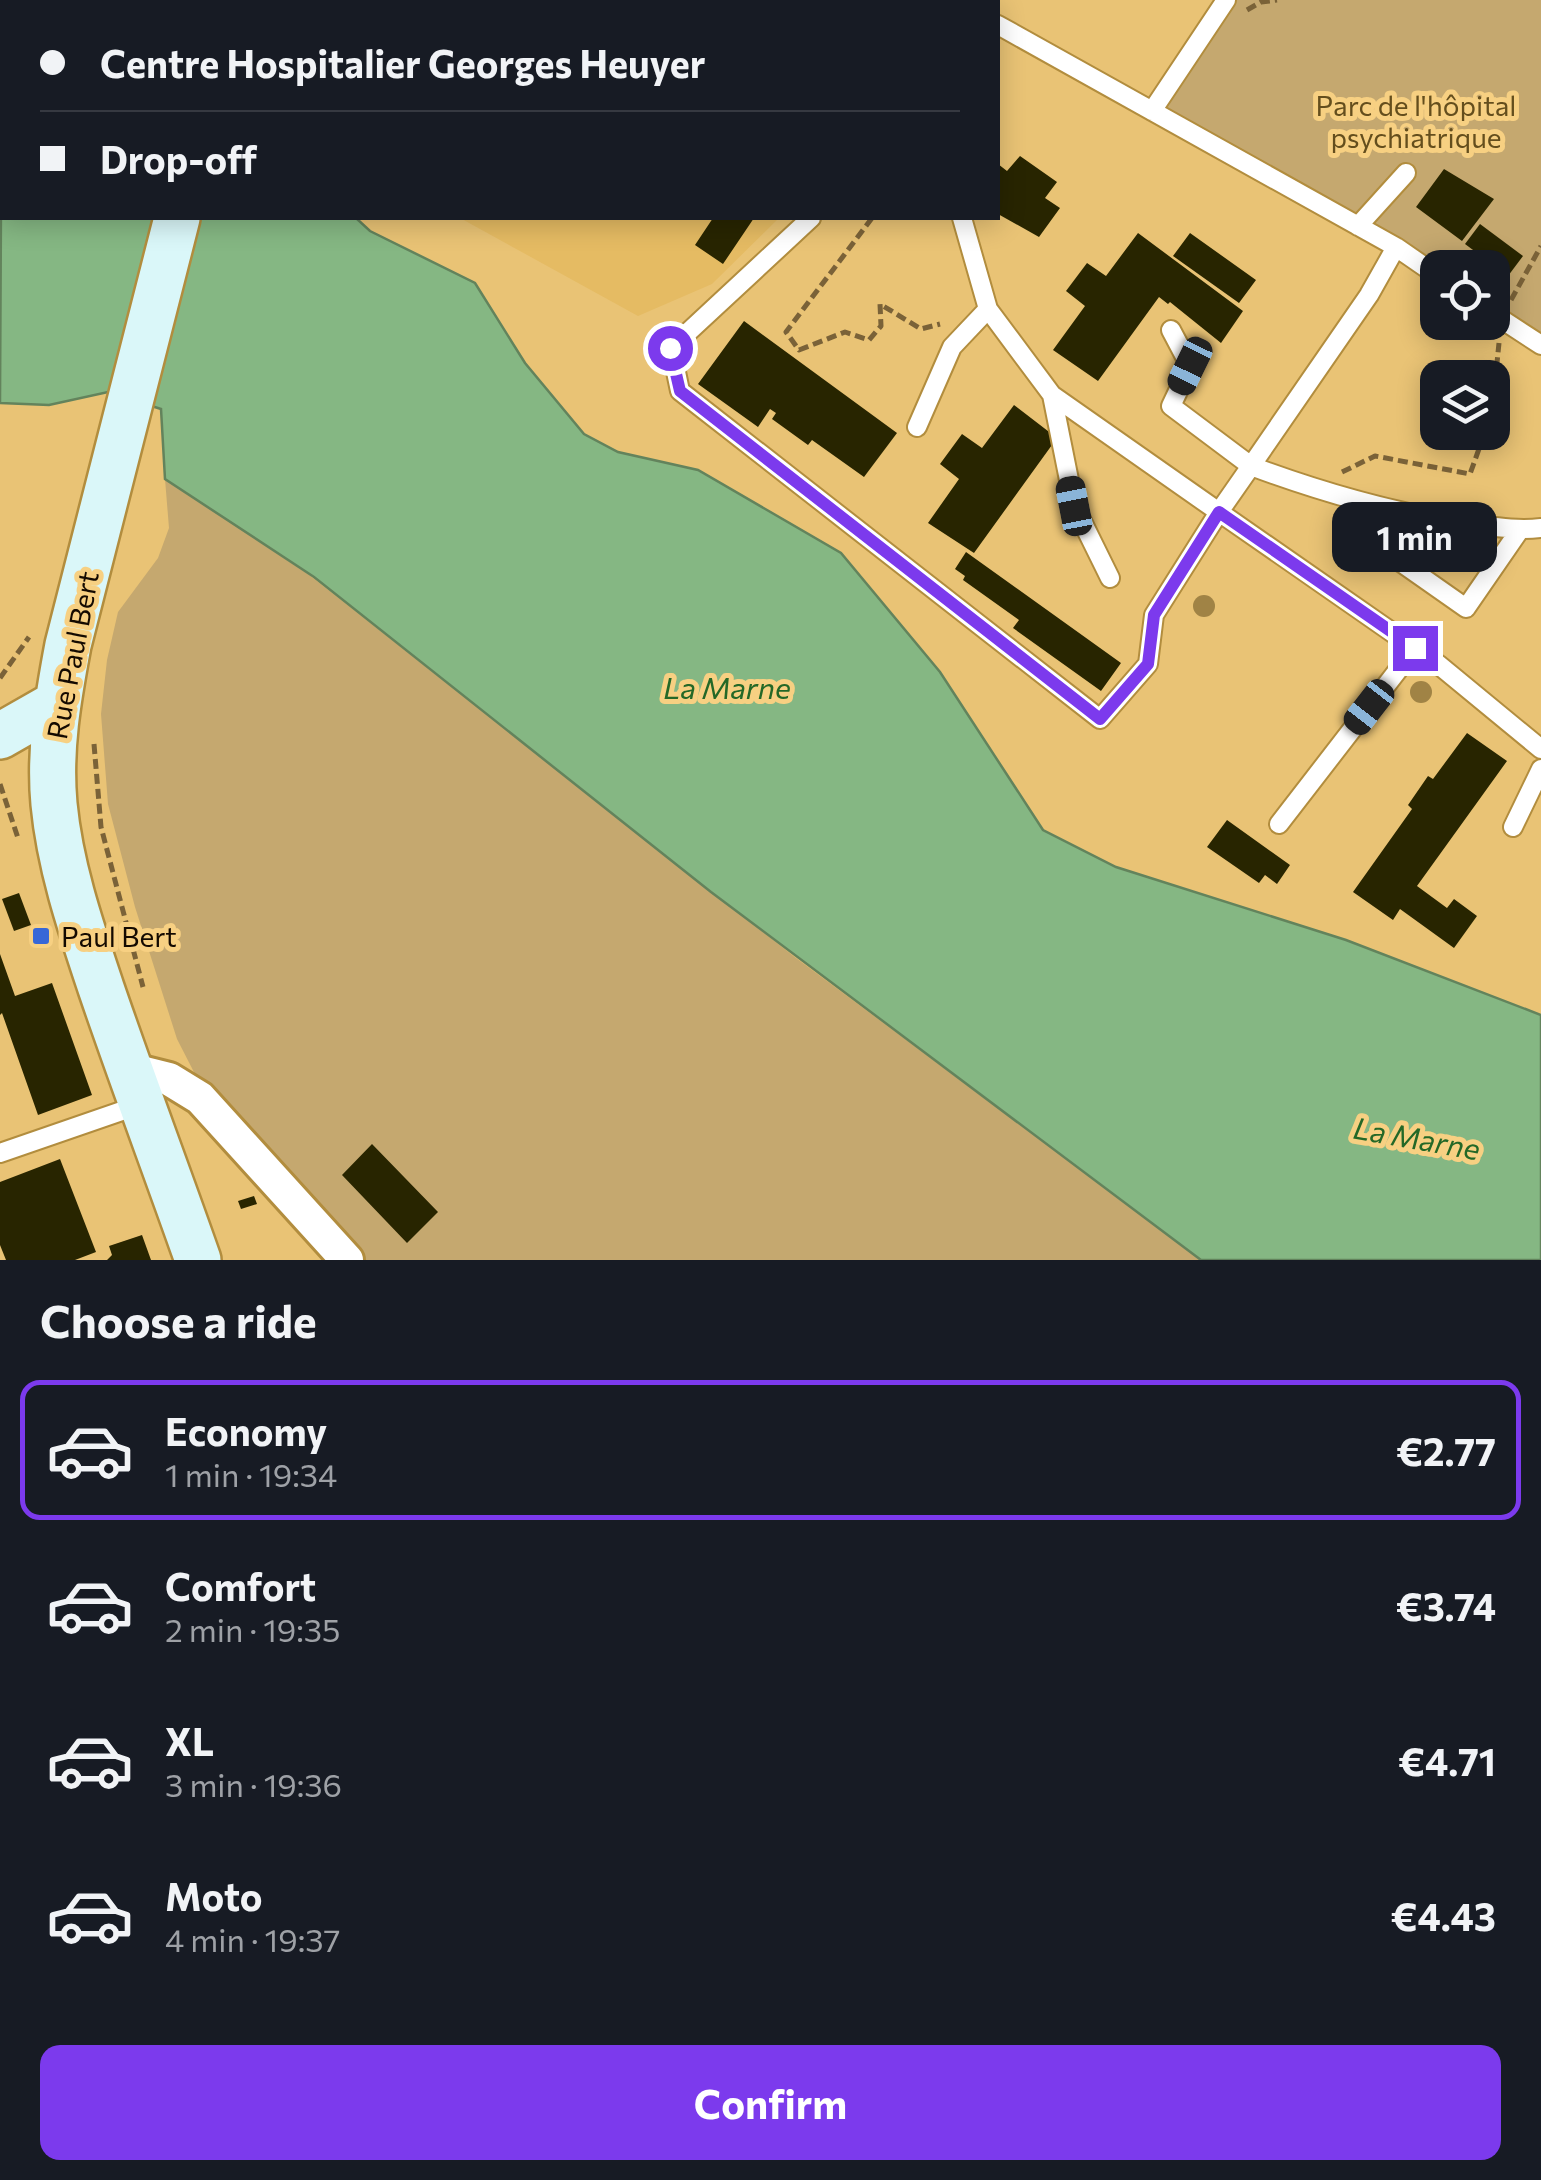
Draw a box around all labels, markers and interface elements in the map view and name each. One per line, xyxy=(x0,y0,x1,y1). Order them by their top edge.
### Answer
text: Centre Hospitalier Georges Heuyer xyxy=(100,39,706,86)
park label: Parc de l'hôpital psychiatrique xyxy=(1316,88,1516,154)
text: Drop-off xyxy=(100,135,257,182)
map controls xyxy=(1420,250,1510,450)
button: locate xyxy=(1420,250,1510,340)
route start xyxy=(648,326,693,371)
car xyxy=(1163,332,1217,400)
button: layers xyxy=(1420,360,1510,450)
car xyxy=(1054,474,1094,538)
callout: 1 min xyxy=(1332,503,1498,573)
text: 1 min xyxy=(1377,517,1452,557)
street label: Rue Paul Bert xyxy=(39,568,105,742)
route end xyxy=(1393,626,1438,671)
water label: La Marne xyxy=(663,668,791,705)
car xyxy=(1339,674,1399,740)
place label: Paul Bert xyxy=(61,919,177,953)
marker: Paul Bert xyxy=(30,925,52,947)
water label: La Marne xyxy=(1351,1108,1483,1166)
text: Choose a ride xyxy=(40,1292,317,1347)
icon: car xyxy=(45,1405,135,1495)
text: Economy xyxy=(165,1407,327,1454)
text: €2.77 xyxy=(1396,1427,1496,1474)
text: 1 min · 19:34 xyxy=(165,1454,337,1494)
icon: car xyxy=(45,1560,135,1650)
text: Comfort xyxy=(165,1562,316,1609)
text: €3.74 xyxy=(1396,1582,1496,1629)
text: 2 min · 19:35 xyxy=(165,1609,340,1649)
icon: car xyxy=(45,1715,135,1805)
text: XL xyxy=(165,1717,214,1764)
text: €4.71 xyxy=(1398,1737,1496,1784)
text: 3 min · 19:36 xyxy=(165,1764,342,1804)
icon: car xyxy=(45,1870,135,1960)
text: Moto xyxy=(165,1872,263,1919)
text: €4.43 xyxy=(1391,1892,1496,1939)
text: 4 min · 19:37 xyxy=(165,1919,340,1959)
button: Confirm xyxy=(40,2045,1501,2160)

